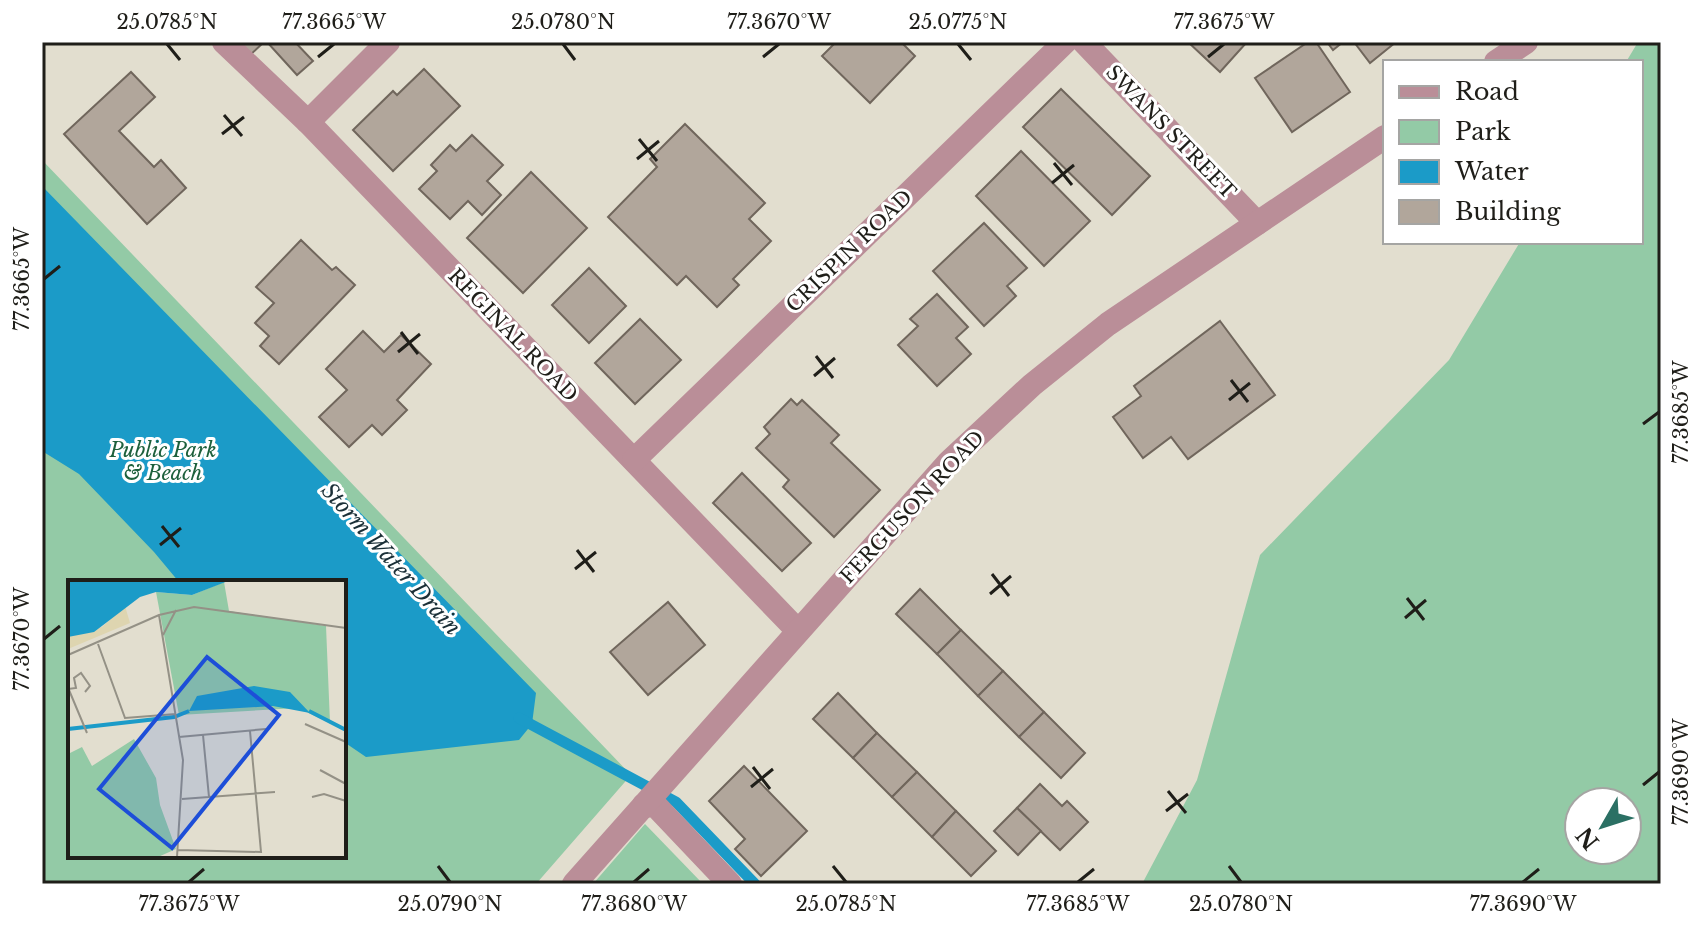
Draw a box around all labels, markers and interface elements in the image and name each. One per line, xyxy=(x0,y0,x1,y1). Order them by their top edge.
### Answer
text: 25.0785°N xyxy=(116,10,218,34)
text: 77.3665°W xyxy=(282,10,386,34)
text: 25.0780°N xyxy=(511,10,615,34)
text: 77.3670°W xyxy=(727,10,832,34)
text: 25.0775°N xyxy=(909,10,1007,34)
text: 77.3675°W xyxy=(1174,10,1275,34)
street label: SWANS STREET xyxy=(1101,60,1241,204)
legend xyxy=(1383,60,1643,244)
text: Road xyxy=(1455,77,1519,106)
text: Park xyxy=(1455,117,1511,146)
text: Water xyxy=(1454,157,1529,186)
street label: CRISPIN ROAD xyxy=(781,185,917,317)
text: Building xyxy=(1455,197,1561,226)
text: 77.3665°W xyxy=(10,227,34,331)
street label: REGINAL ROAD xyxy=(443,263,583,407)
text: 77.3685°W xyxy=(1669,360,1693,464)
street label: FERGUSON ROAD xyxy=(835,426,989,588)
park label: Public Park & Beach xyxy=(109,438,216,485)
water label: Storm Water Drain xyxy=(316,477,467,641)
inset map xyxy=(68,580,346,858)
text: 77.3670°W xyxy=(10,586,34,691)
text: 77.3690°W xyxy=(1669,718,1693,825)
north arrow xyxy=(1563,786,1643,866)
text: N xyxy=(1571,821,1605,855)
text: 77.3675°W xyxy=(139,892,240,916)
text: 25.0790°N xyxy=(398,892,502,916)
text: 77.3680°W xyxy=(581,892,688,916)
text: 25.0785°N xyxy=(795,892,897,916)
text: 77.3685°W xyxy=(1026,892,1130,916)
text: 25.0780°N xyxy=(1189,892,1293,916)
text: 77.3690°W xyxy=(1470,892,1577,916)

